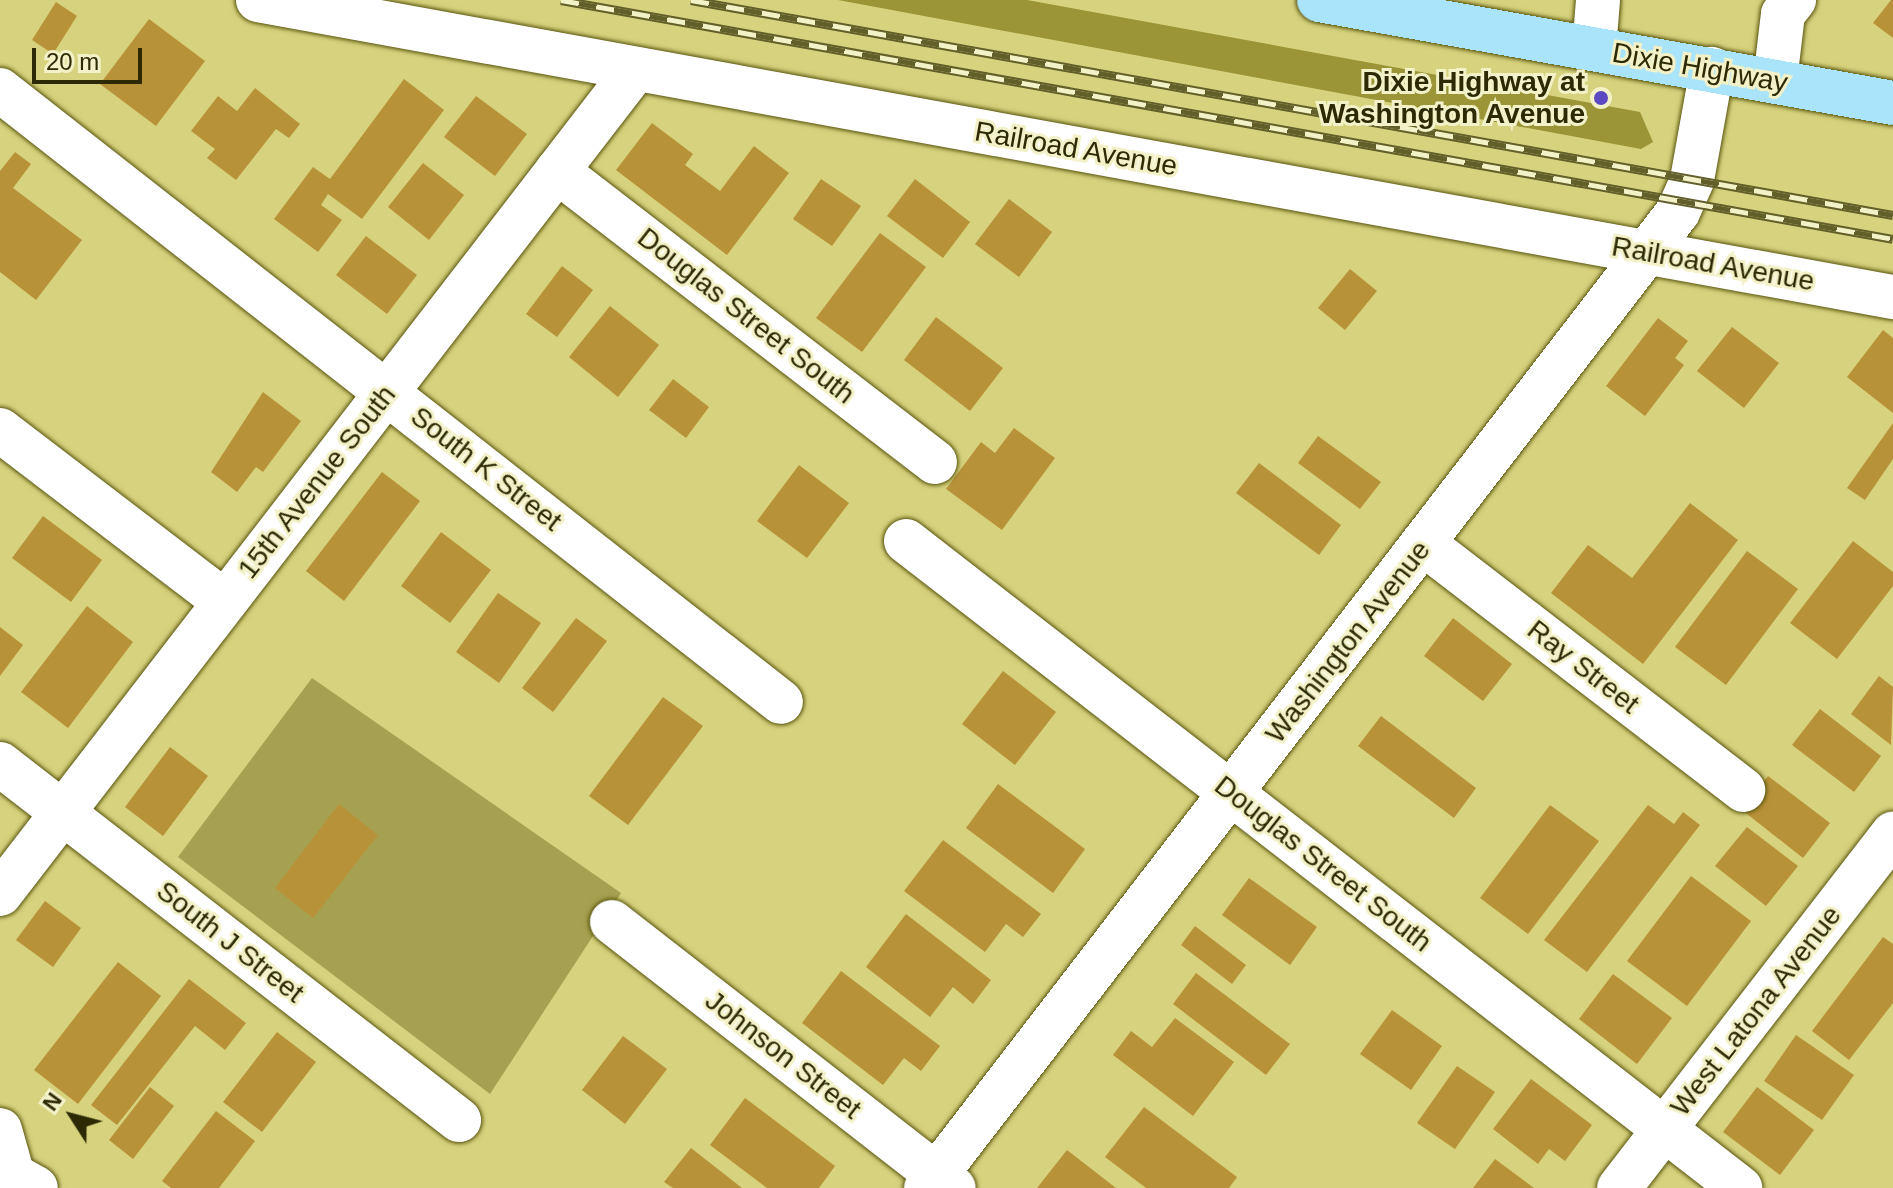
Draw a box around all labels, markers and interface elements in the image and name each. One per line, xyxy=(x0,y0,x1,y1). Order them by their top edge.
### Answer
scale bar xyxy=(36,32,146,82)
street label: Dixie Highway xyxy=(1610,36,1790,100)
text: 20 m xyxy=(46,48,99,75)
place label: Dixie Highway at Washington Avenue xyxy=(1318,65,1585,131)
marker: Dixie Highway at Washington Avenue xyxy=(1592,89,1610,107)
street label: Railroad Avenue xyxy=(971,115,1181,183)
street label: Douglas Street South xyxy=(631,221,861,411)
street label: Railroad Avenue xyxy=(1608,230,1818,298)
street label: 15th Avenue South xyxy=(231,378,403,586)
street label: South K Street xyxy=(404,400,568,538)
street label: Washington Avenue xyxy=(1258,534,1438,750)
street label: Ray Street xyxy=(1521,613,1645,721)
street label: Douglas Street South xyxy=(1208,769,1438,959)
street label: South J Street xyxy=(150,874,310,1010)
street label: West Latona Avenue xyxy=(1663,899,1849,1123)
street label: Johnson Street xyxy=(698,984,868,1126)
north arrow xyxy=(32,1076,112,1156)
text: N xyxy=(37,1088,67,1115)

